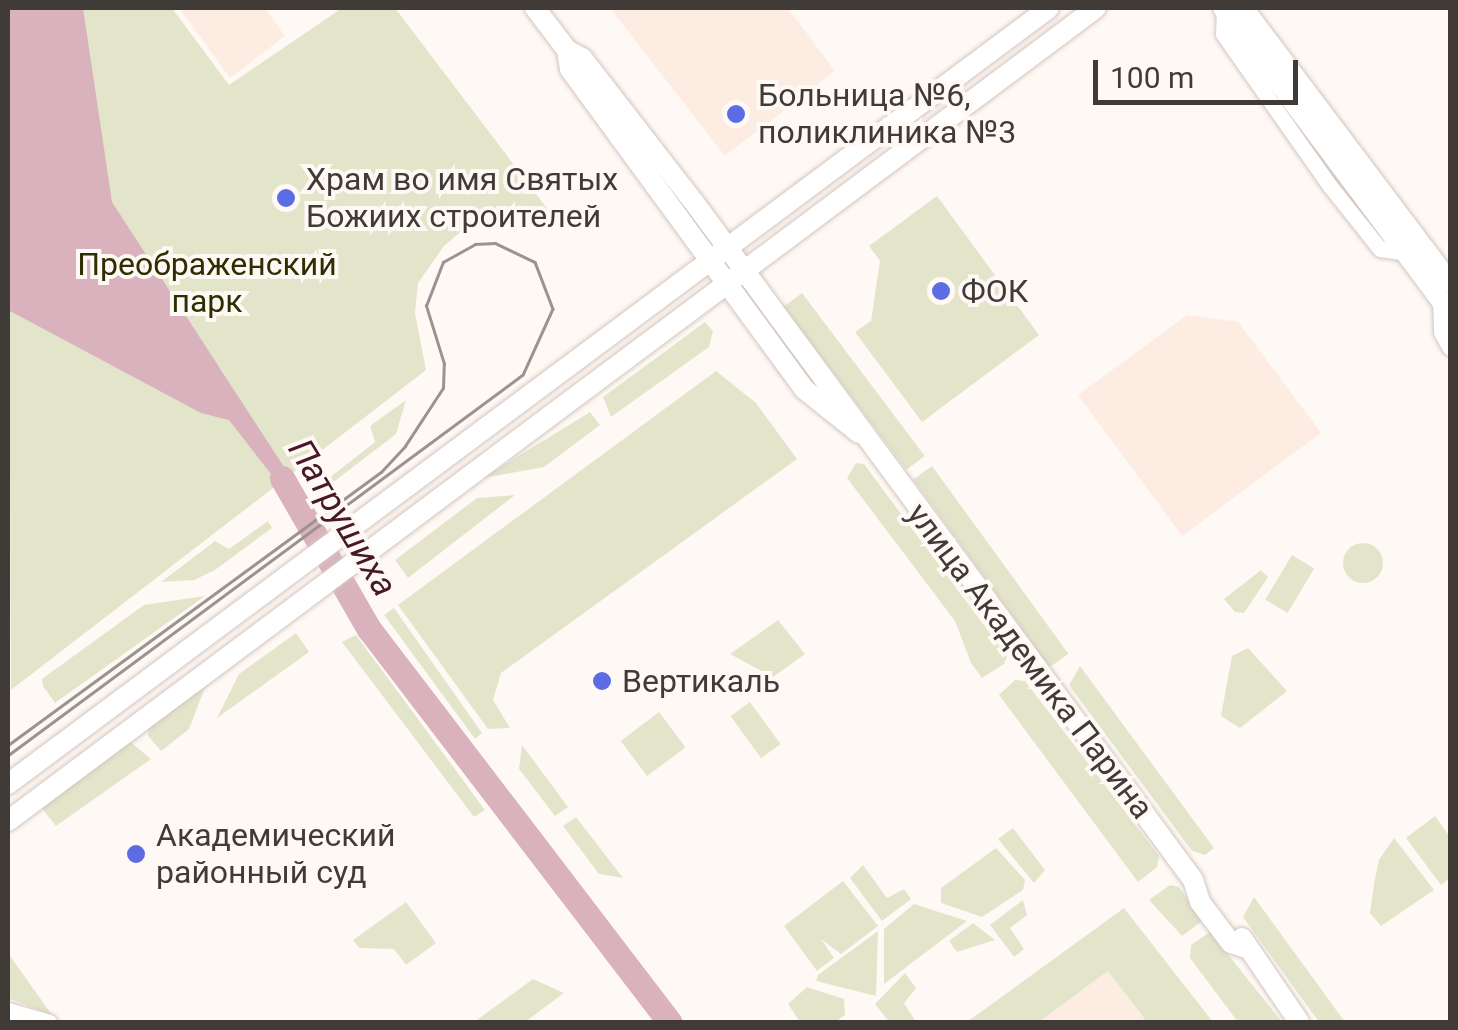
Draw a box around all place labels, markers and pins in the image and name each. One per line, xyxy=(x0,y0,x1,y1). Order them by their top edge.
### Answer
place label: Больница №6, поликлиника №3 xyxy=(758,77,1016,152)
marker: Больница №6, поликлиника №3 xyxy=(723,101,749,127)
place label: Храм во имя Святых Божиих строителей xyxy=(306,161,618,236)
marker: Храм во имя Святых Божиих строителей xyxy=(275,187,297,209)
place label: ФОК xyxy=(961,272,1028,310)
marker: ФОК xyxy=(930,280,952,302)
place label: Вертикаль xyxy=(622,662,780,700)
marker: Вертикаль xyxy=(591,670,613,692)
place label: Академический районный суд xyxy=(156,817,395,892)
marker: Академический районный суд xyxy=(125,843,147,865)

